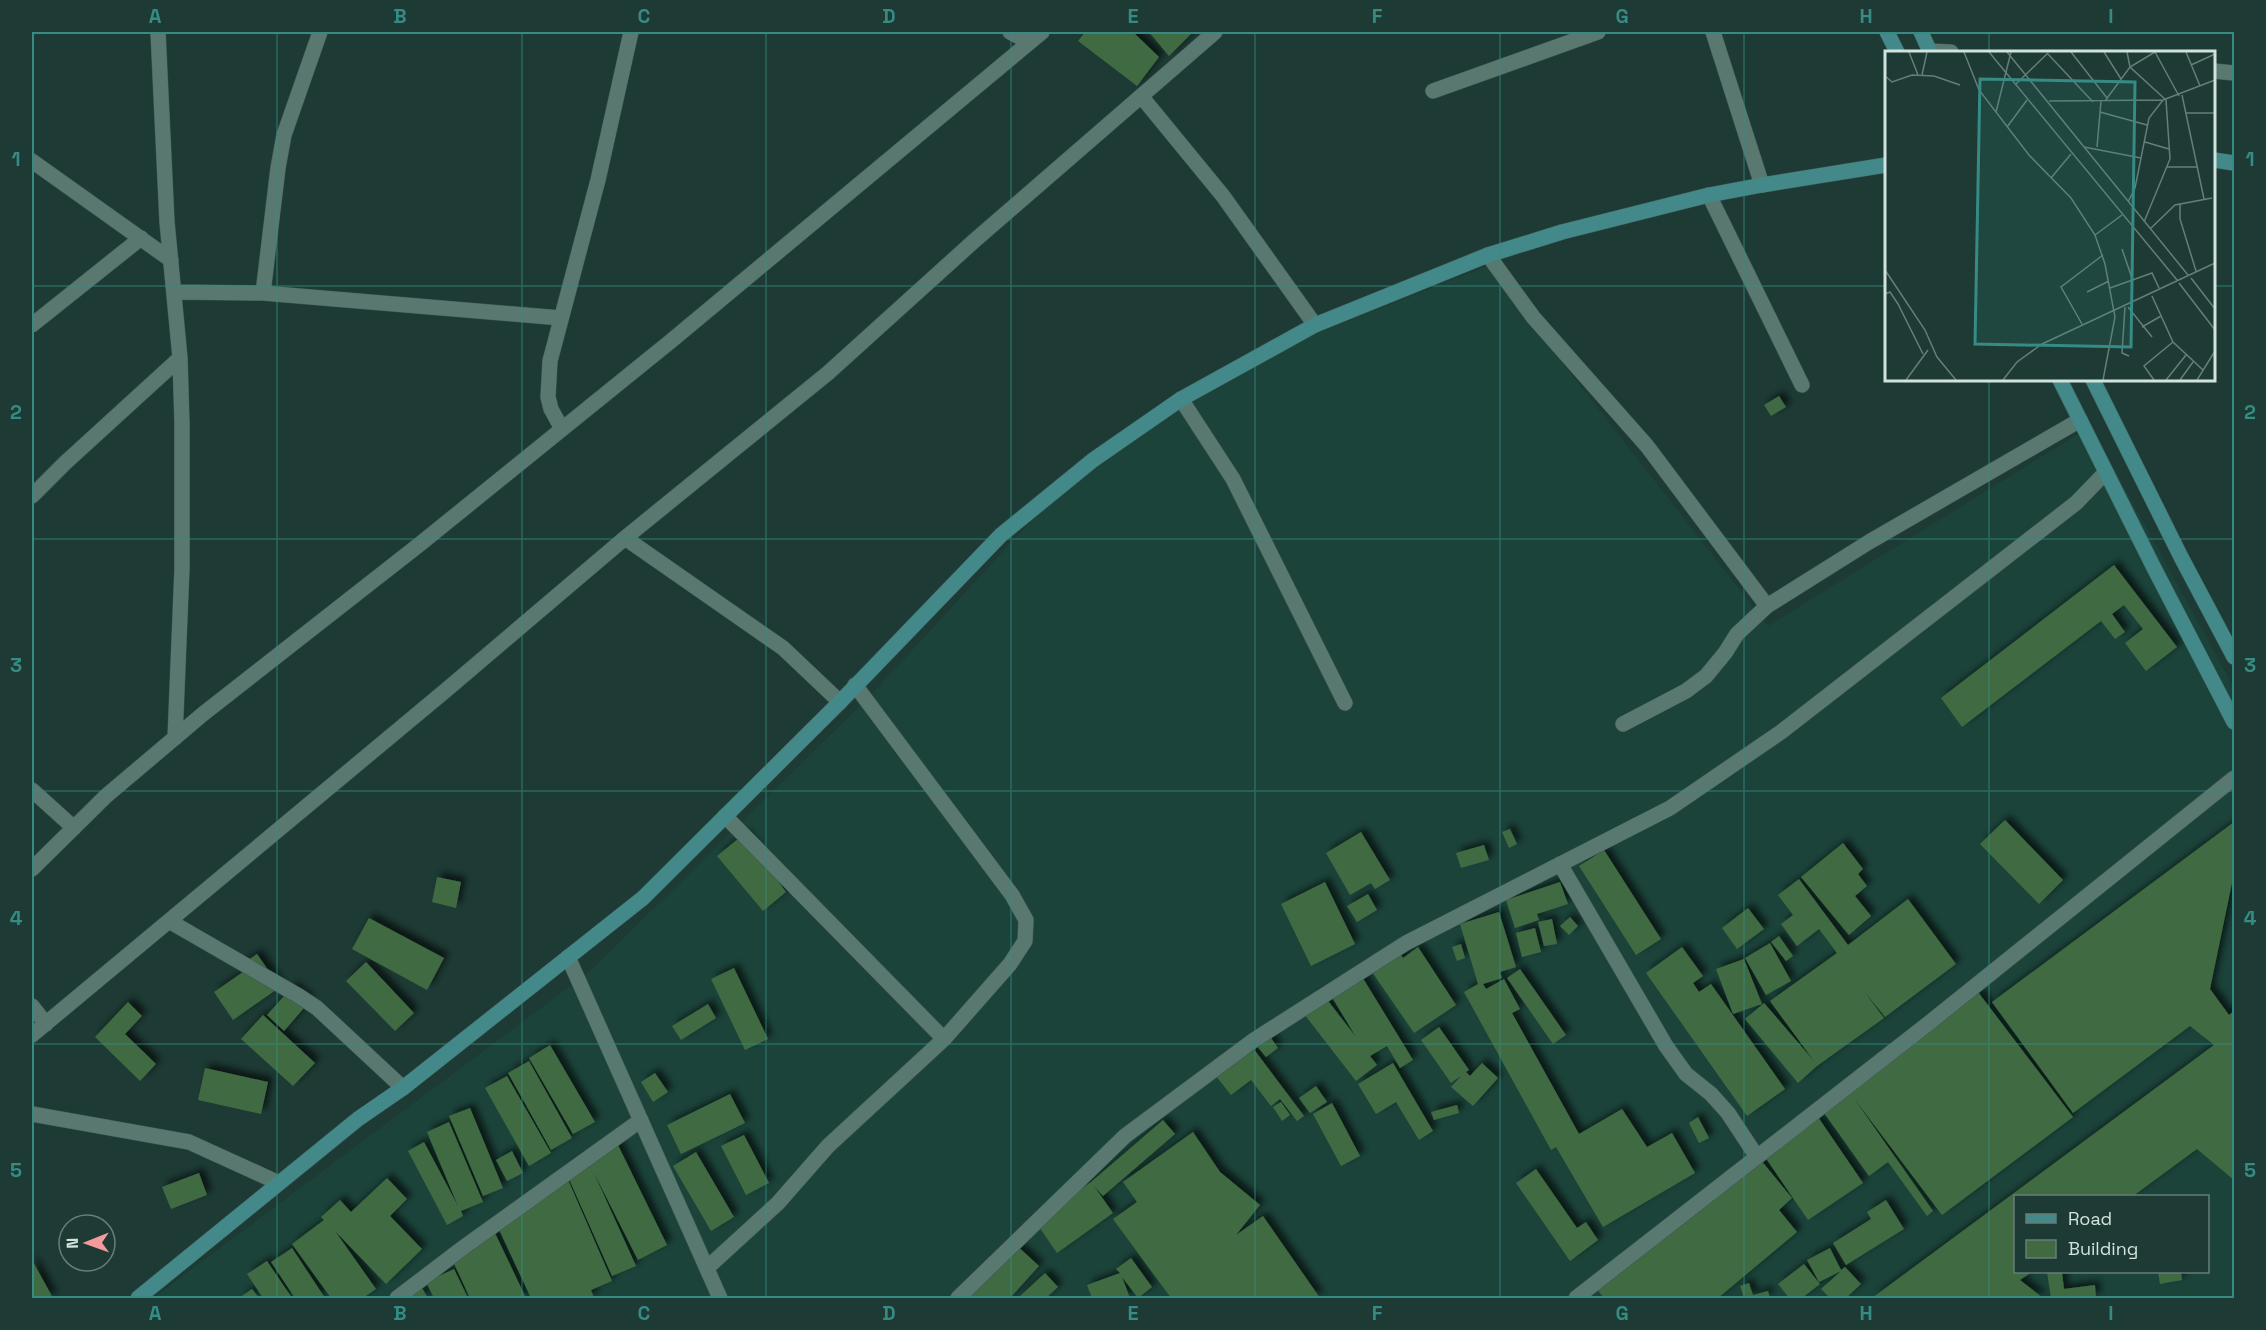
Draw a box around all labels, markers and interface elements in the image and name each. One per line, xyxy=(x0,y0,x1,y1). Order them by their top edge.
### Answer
text: A xyxy=(149,3,162,29)
text: B xyxy=(393,3,407,29)
text: C xyxy=(638,3,651,29)
text: D xyxy=(882,3,896,29)
text: E xyxy=(1127,3,1139,29)
text: F xyxy=(1372,3,1383,29)
text: G xyxy=(1615,3,1629,29)
text: H xyxy=(1859,3,1873,29)
text: I xyxy=(2108,3,2114,29)
inset map xyxy=(1885,51,2215,381)
text: 1 xyxy=(11,146,21,172)
text: 1 xyxy=(2245,146,2255,172)
text: 2 xyxy=(10,399,22,425)
text: 2 xyxy=(2244,399,2256,425)
text: 3 xyxy=(10,652,22,678)
text: 3 xyxy=(2244,652,2256,678)
text: 4 xyxy=(10,905,23,931)
text: 4 xyxy=(2244,905,2257,931)
text: 5 xyxy=(10,1157,22,1183)
text: 5 xyxy=(2244,1157,2256,1183)
legend xyxy=(2014,1195,2209,1273)
text: Road xyxy=(2068,1207,2112,1230)
north arrow xyxy=(57,1213,117,1273)
text: Building xyxy=(2068,1237,2138,1260)
text: N xyxy=(62,1238,83,1249)
text: A xyxy=(149,1300,162,1326)
text: B xyxy=(393,1300,407,1326)
text: C xyxy=(638,1300,651,1326)
text: D xyxy=(882,1300,896,1326)
text: E xyxy=(1127,1300,1139,1326)
text: F xyxy=(1372,1300,1383,1326)
text: G xyxy=(1615,1300,1629,1326)
text: H xyxy=(1859,1300,1873,1326)
text: I xyxy=(2108,1300,2114,1326)

